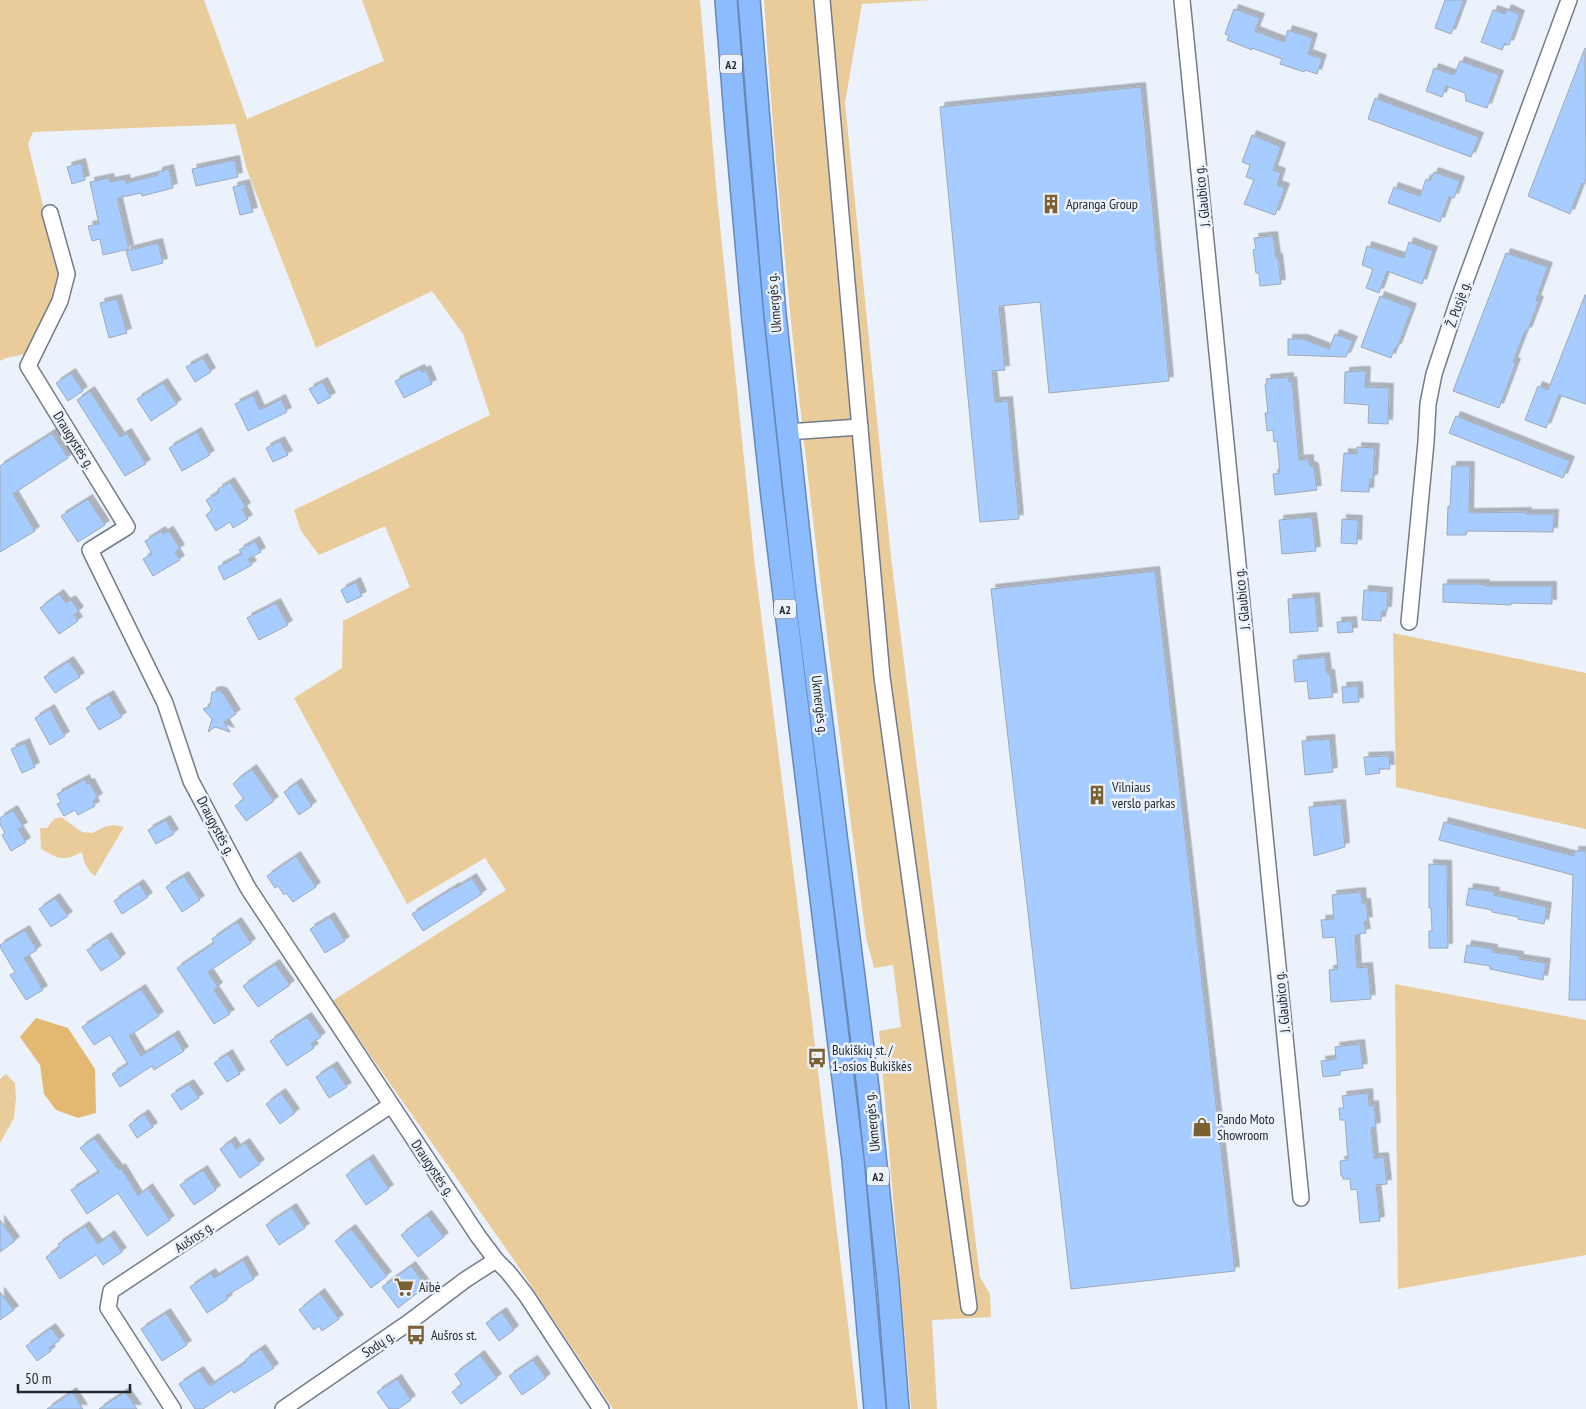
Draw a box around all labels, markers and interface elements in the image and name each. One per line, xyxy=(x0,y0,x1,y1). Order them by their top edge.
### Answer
road number: A2 xyxy=(720,54,742,74)
street label: J. Glaubico g. xyxy=(1190,165,1214,228)
building icon: Apranga Group xyxy=(1040,193,1062,215)
place label: Apranga Group xyxy=(1066,195,1138,213)
street label: Ukmergės g. xyxy=(762,273,786,333)
street label: Ž. Pusjė g. xyxy=(1442,279,1474,329)
street label: Draugystės g. xyxy=(49,408,99,472)
street label: J. Glaubico g. xyxy=(1230,568,1254,631)
road number: A2 xyxy=(774,600,796,618)
street label: Ukmergės g. xyxy=(807,674,833,736)
place label: Vilniaus verslo parkas xyxy=(1111,778,1176,812)
building icon: Vilniaus verslo parkas xyxy=(1086,784,1108,806)
street label: Draugystės g. xyxy=(193,793,239,859)
street label: J. Glaubico g. xyxy=(1270,971,1294,1034)
place label: Bukiškių st. / 1-osios Bukiškės xyxy=(832,1041,912,1075)
bus stop icon: Bukiškių st. / 1-osios Bukiškės xyxy=(806,1047,828,1069)
street label: Ukmergės g. xyxy=(860,1091,884,1153)
place label: Pando Moto Showroom xyxy=(1217,1110,1275,1144)
shop icon: Pando Moto Showroom xyxy=(1191,1116,1213,1138)
street label: Draugystės g. xyxy=(407,1136,459,1200)
road number: A2 xyxy=(867,1166,889,1186)
street label: Aušros g. xyxy=(171,1217,217,1257)
supermarket icon: Aibė xyxy=(393,1276,415,1298)
place label: Aibė xyxy=(419,1278,441,1296)
bus stop icon: Aušros st. xyxy=(405,1324,427,1346)
place label: Aušros st. xyxy=(431,1326,477,1344)
street label: Sodų g. xyxy=(358,1327,398,1361)
scale bar xyxy=(18,1362,130,1394)
text: 50 m xyxy=(25,1369,51,1388)

